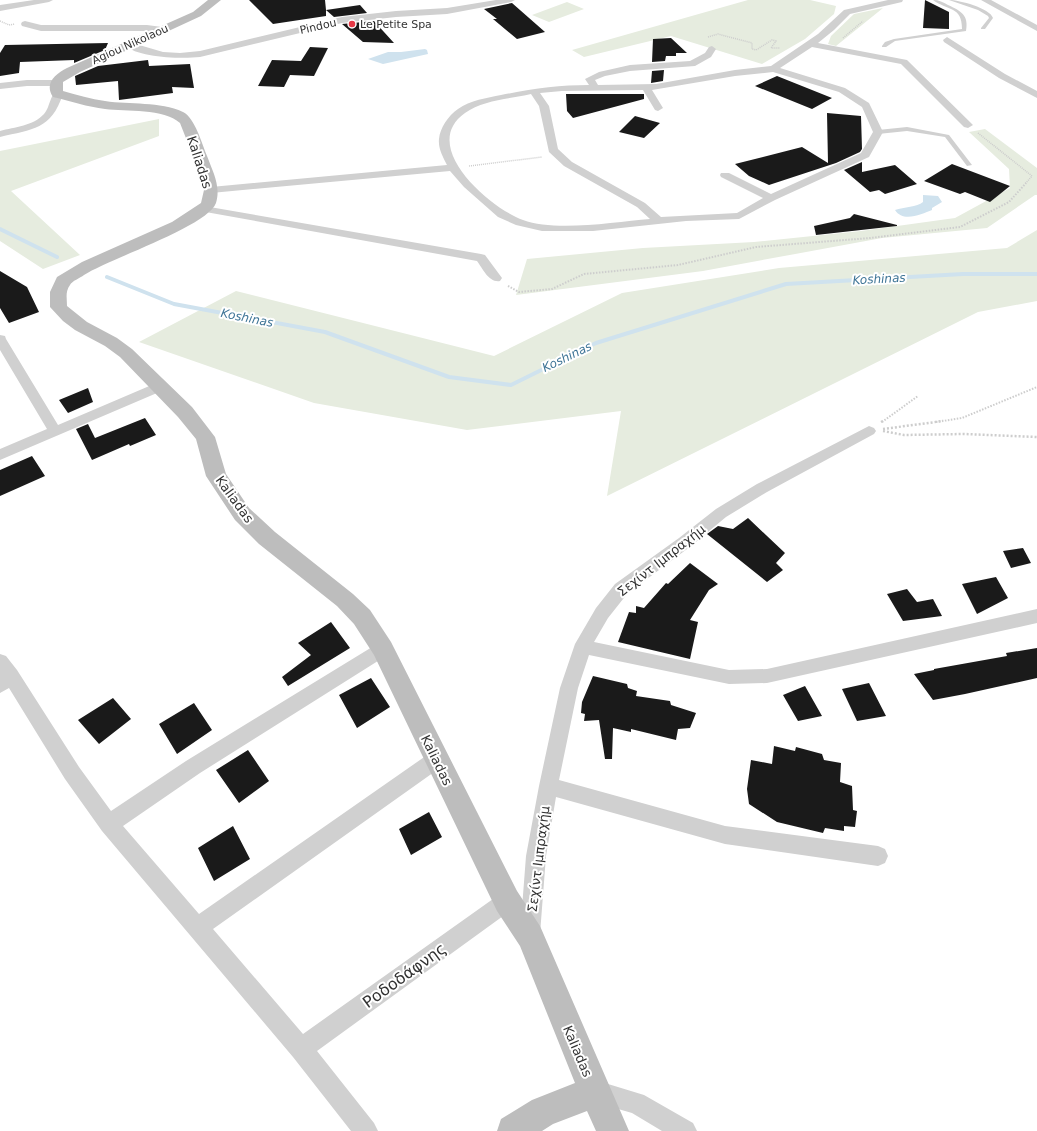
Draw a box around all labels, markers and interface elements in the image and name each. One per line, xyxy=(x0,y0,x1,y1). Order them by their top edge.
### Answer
street label: Pindou xyxy=(299,16,338,37)
place label: Le Petite Spa xyxy=(360,18,432,31)
marker: Le Petite Spa xyxy=(347,19,357,29)
street label: Agiou Nikolaou xyxy=(90,22,170,67)
street label: Kaliadas xyxy=(184,134,215,191)
water label: Koshinas xyxy=(852,271,906,287)
water label: Koshinas xyxy=(220,306,274,330)
water label: Koshinas xyxy=(540,339,594,375)
street label: Kaliadas xyxy=(213,473,257,526)
street label: Σεχίντ Ιμπραχήμ xyxy=(614,521,708,599)
street label: Kaliadas xyxy=(418,732,455,788)
street label: Σεχίντ Ιμπραχήμ xyxy=(525,805,552,913)
street label: Ροδοδάφνης xyxy=(359,939,450,1012)
street label: Kaliadas xyxy=(560,1023,595,1079)

